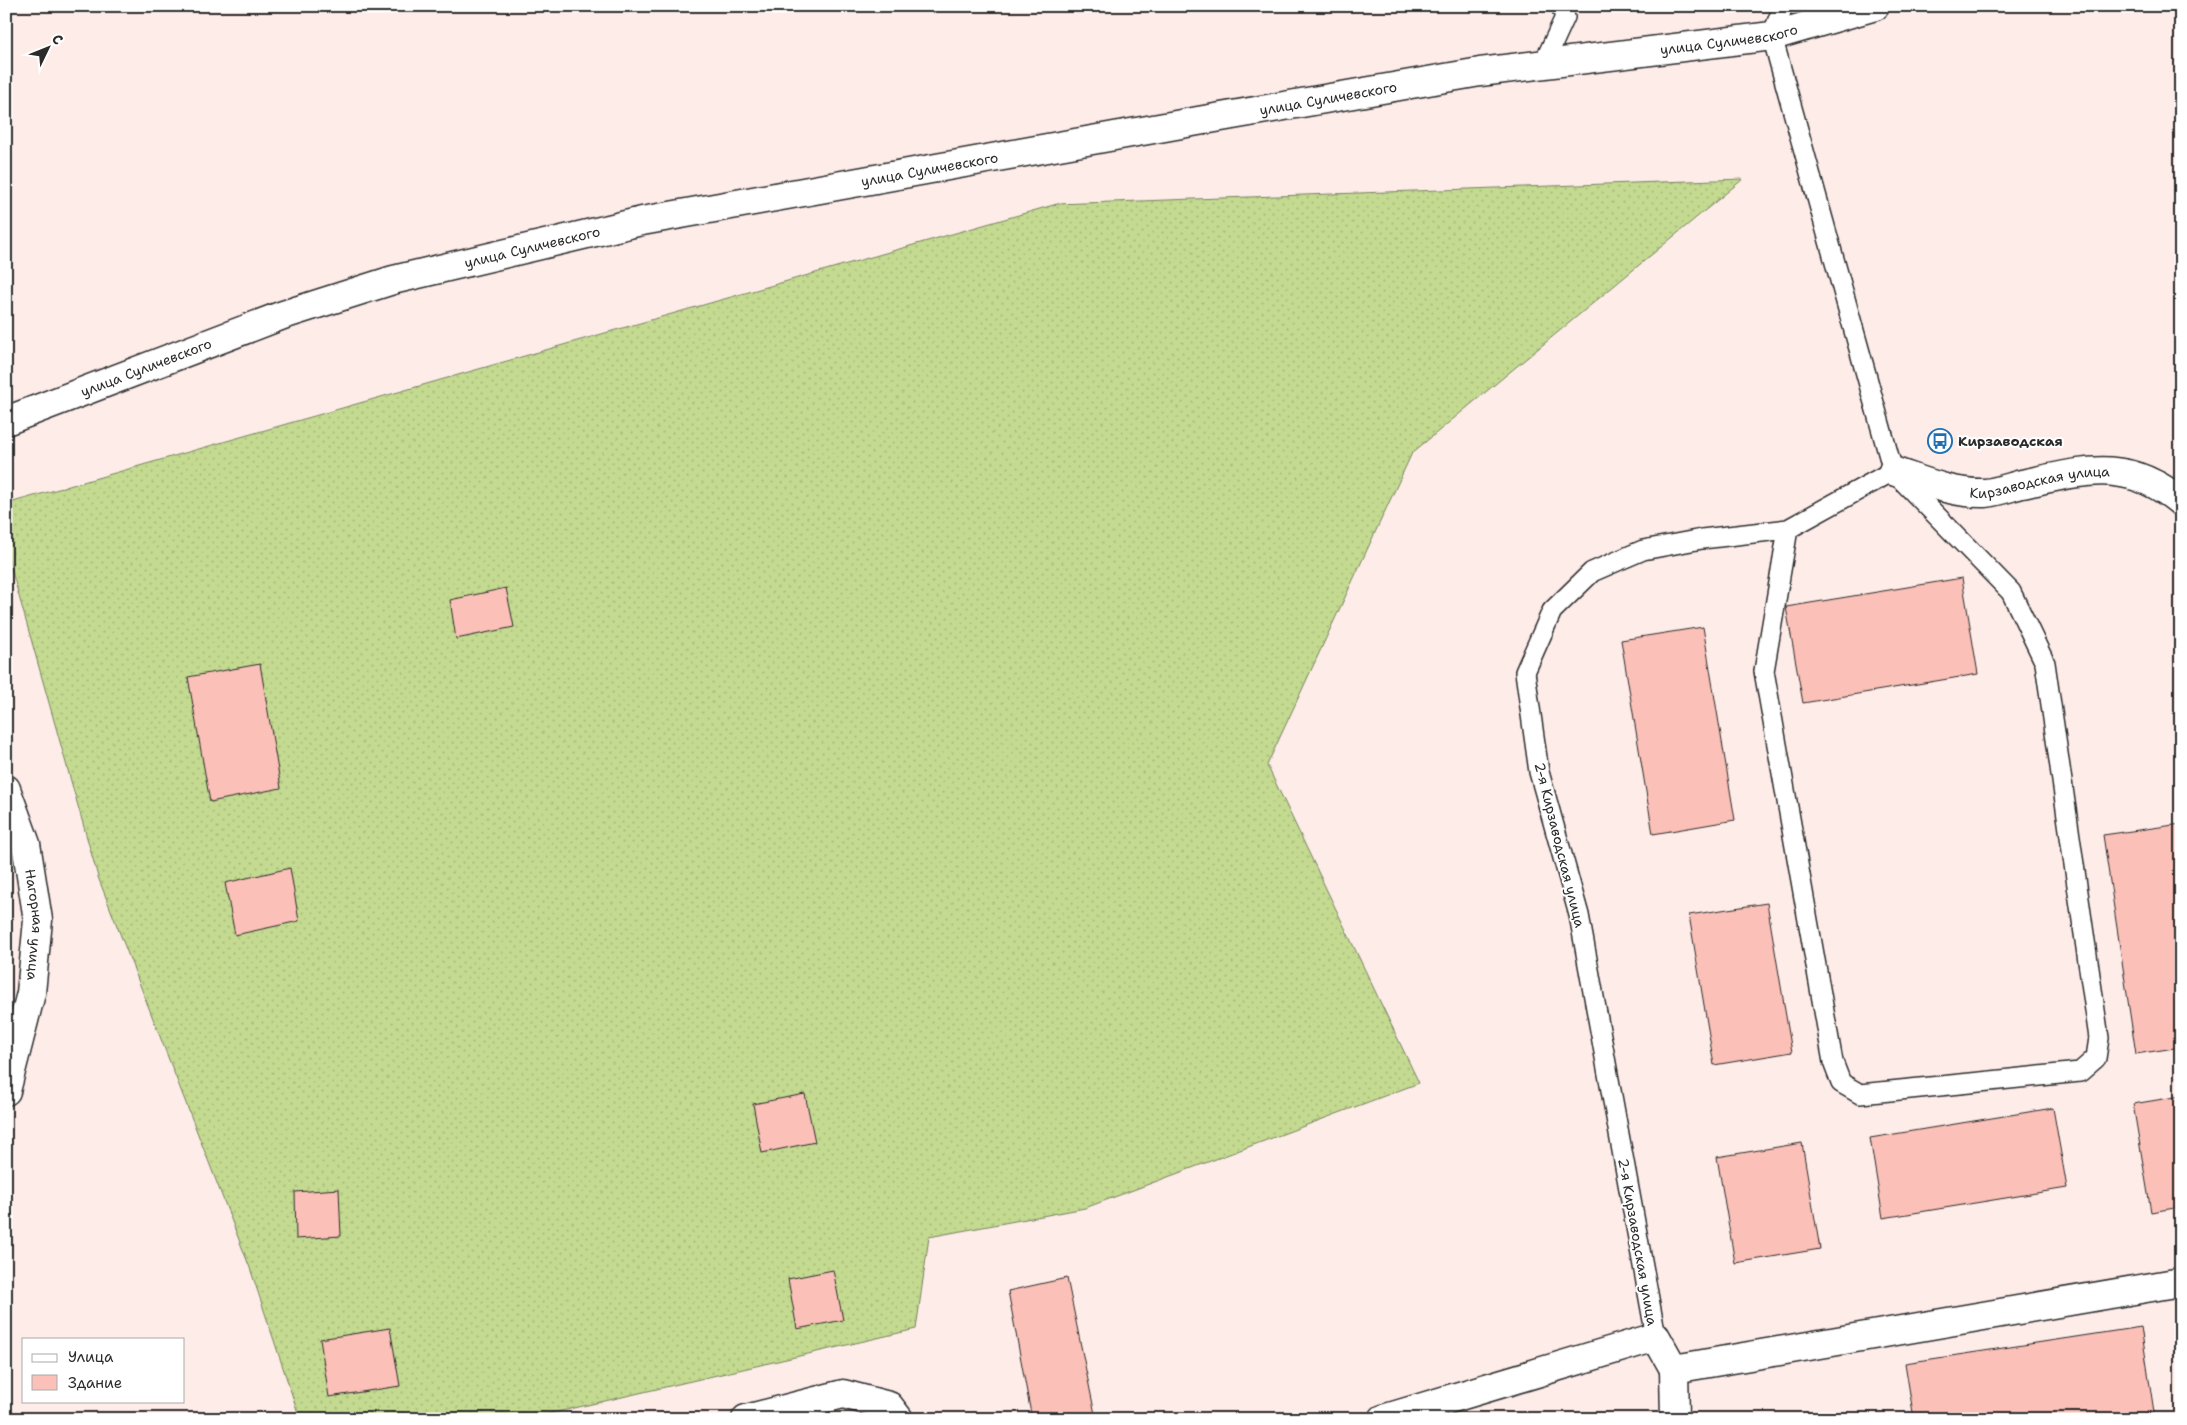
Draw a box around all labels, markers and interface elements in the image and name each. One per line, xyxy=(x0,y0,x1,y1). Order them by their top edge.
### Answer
street label: улица Суличевского xyxy=(1659,20,1800,59)
north arrow xyxy=(22,22,72,72)
text: С xyxy=(48,30,67,48)
street label: улица Суличевского xyxy=(1258,78,1398,119)
street label: улица Суличевского xyxy=(859,148,999,190)
street label: улица Суличевского xyxy=(462,222,602,272)
street label: улица Суличевского xyxy=(78,334,214,401)
bus stop icon: Кирзаводская xyxy=(1927,428,1953,454)
place label: Кирзаводская xyxy=(1958,432,2063,450)
street label: Кирзаводская улица xyxy=(1969,462,2111,502)
street label: 2-я Кирзаводская улица xyxy=(1531,760,1589,930)
street label: Нагорная улица xyxy=(21,868,47,982)
street label: 2-я Кирзаводская улица xyxy=(1614,1157,1662,1327)
legend xyxy=(22,1338,185,1402)
text: Улица xyxy=(68,1347,114,1367)
text: Здание xyxy=(68,1373,122,1393)

